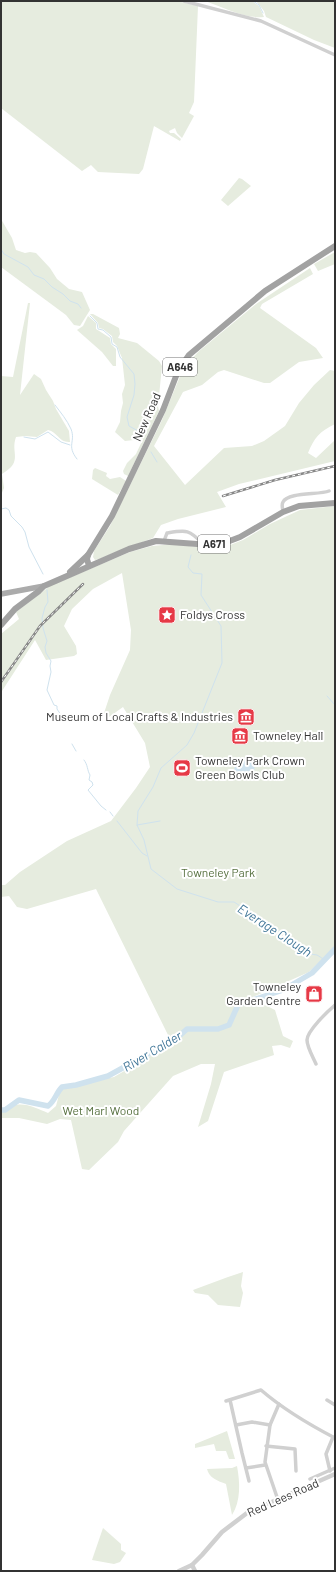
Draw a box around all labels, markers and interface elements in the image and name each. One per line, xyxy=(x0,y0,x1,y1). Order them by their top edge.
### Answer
road number: A646 xyxy=(163,358,197,376)
street label: New Road xyxy=(129,390,163,443)
road number: A671 xyxy=(198,535,230,553)
place icon: Foldys Cross xyxy=(157,605,177,625)
place label: Foldys Cross xyxy=(180,607,245,621)
museum icon: Museum of Local Crafts & Industries xyxy=(236,707,256,727)
place label: Museum of Local Crafts & Industries xyxy=(46,709,233,723)
museum icon: Towneley Hall xyxy=(230,726,250,746)
place label: Towneley Hall xyxy=(253,728,323,742)
place label: Towneley Park Crown Green Bowls Club xyxy=(195,753,305,781)
sports icon: Towneley Park Crown Green Bowls Club xyxy=(172,758,192,778)
park label: Towneley Park xyxy=(181,865,255,879)
water label: Everage Clough xyxy=(235,900,315,960)
place label: Towneley Garden Centre xyxy=(226,979,301,1007)
shop icon: Towneley Garden Centre xyxy=(304,984,324,1004)
water label: River Calder xyxy=(120,1027,185,1075)
park label: Wet Marl Wood xyxy=(63,1103,139,1117)
street label: Red Lees Road xyxy=(245,1475,321,1519)

